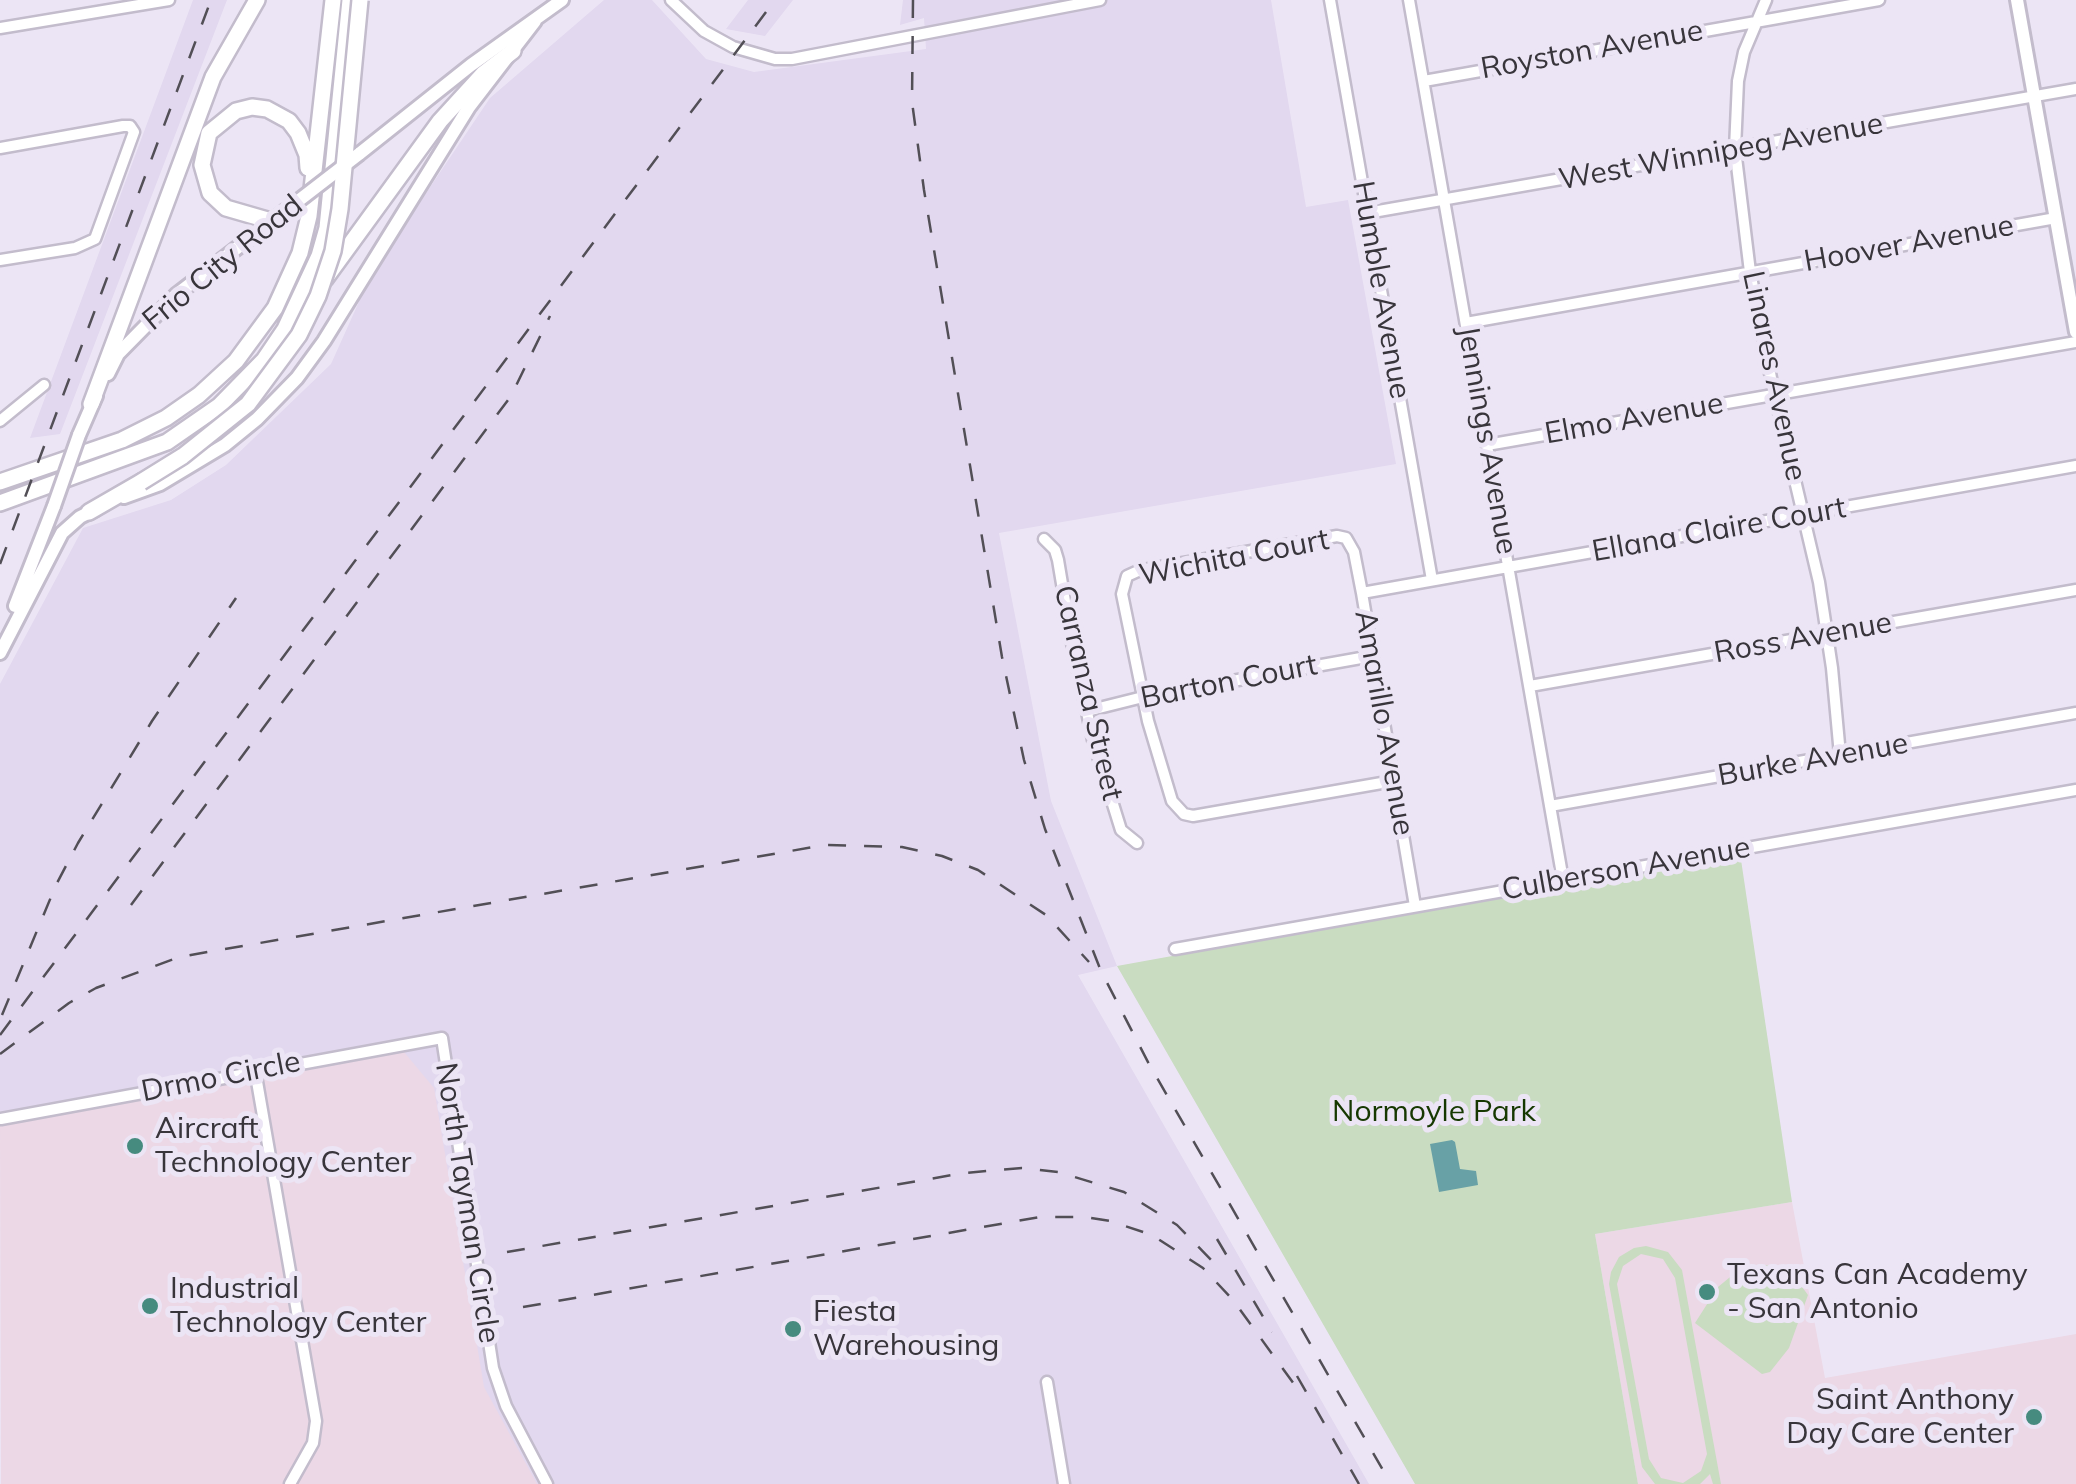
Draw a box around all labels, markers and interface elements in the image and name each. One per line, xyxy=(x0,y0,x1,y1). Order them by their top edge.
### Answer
street label: Royston Avenue xyxy=(1478,13,1706,87)
street label: West Winnipeg Avenue xyxy=(1556,106,1886,198)
street label: Humble Avenue xyxy=(1344,178,1418,402)
street label: Frio City Road xyxy=(136,188,310,338)
street label: Hoover Avenue xyxy=(1801,208,2017,280)
street label: Linares Avenue xyxy=(1734,268,1814,484)
street label: Jennings Avenue xyxy=(1449,323,1525,557)
street label: Elmo Avenue xyxy=(1542,386,1726,452)
street label: Ellana Claire Court xyxy=(1589,490,1849,570)
street label: Wichita Court xyxy=(1136,522,1332,594)
street label: Carranza Street xyxy=(1046,582,1130,804)
street label: Ross Avenue xyxy=(1711,605,1895,671)
street label: Amarillo Avenue xyxy=(1346,608,1422,838)
street label: Barton Court xyxy=(1138,647,1320,717)
street label: Burke Avenue xyxy=(1715,726,1911,794)
street label: Culberson Avenue xyxy=(1499,829,1753,909)
street label: Drmo Circle xyxy=(138,1044,304,1110)
street label: North Tayman Circle xyxy=(427,1060,507,1346)
park label: Normoyle Park xyxy=(1332,1094,1536,1130)
place label: Aircraft Technology Center xyxy=(155,1111,411,1182)
marker: Aircraft Technology Center xyxy=(124,1135,146,1157)
place label: Texans Can Academy - San Antonio xyxy=(1727,1257,2028,1328)
place label: Industrial Technology Center xyxy=(170,1271,426,1342)
marker: Texans Can Academy - San Antonio xyxy=(1696,1281,1718,1303)
place label: Fiesta Warehousing xyxy=(813,1294,999,1364)
marker: Industrial Technology Center xyxy=(139,1295,161,1317)
marker: Fiesta Warehousing xyxy=(782,1318,804,1340)
place label: Saint Anthony Day Care Center xyxy=(1786,1382,2014,1452)
marker: Saint Anthony Day Care Center xyxy=(2023,1406,2045,1428)

